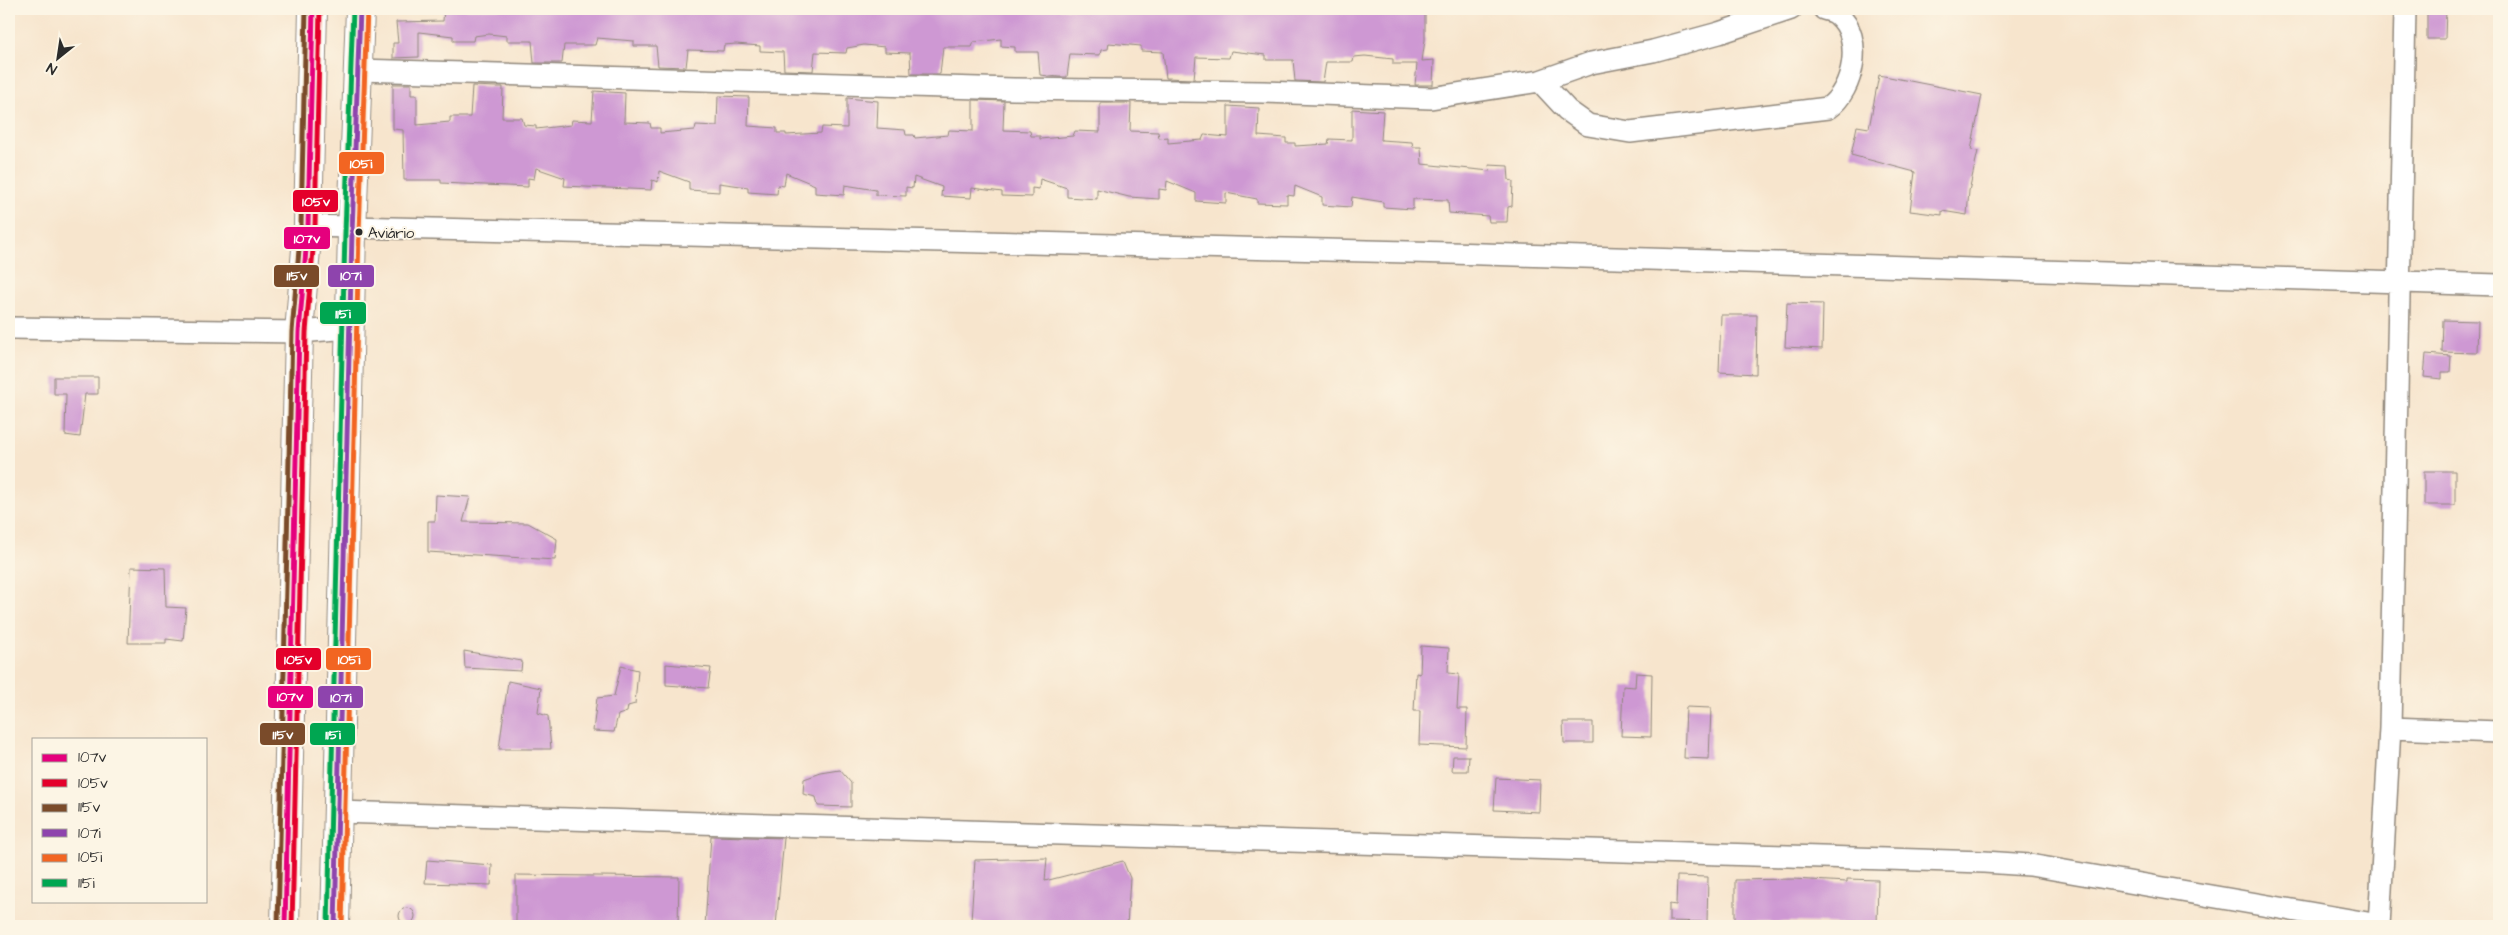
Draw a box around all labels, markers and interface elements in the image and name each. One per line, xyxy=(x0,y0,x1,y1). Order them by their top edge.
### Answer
north arrow xyxy=(32,32,82,82)
text: N xyxy=(43,57,61,79)
line badge: 105i xyxy=(338,151,385,175)
text: 105i xyxy=(350,154,373,174)
line badge: 105v xyxy=(292,189,339,213)
text: 105v xyxy=(302,192,331,212)
place label: Aviário xyxy=(368,223,415,244)
line badge: 107v xyxy=(283,226,331,250)
marker: Aviário xyxy=(354,227,364,237)
text: 107v xyxy=(294,229,321,249)
line badge: 115v xyxy=(273,264,320,288)
line badge: 107i xyxy=(327,264,375,288)
text: 115v xyxy=(287,266,308,286)
text: 107i xyxy=(340,266,363,286)
line badge: 115i xyxy=(319,301,367,325)
text: 115i xyxy=(335,304,352,324)
line badge: 105v xyxy=(275,647,322,671)
line badge: 105i xyxy=(325,647,372,671)
text: 105v xyxy=(284,650,313,670)
text: 105i xyxy=(338,650,361,670)
line badge: 107v xyxy=(267,685,314,709)
line badge: 107i xyxy=(317,685,364,709)
text: 107v xyxy=(277,687,304,707)
text: 107i xyxy=(330,688,353,708)
line badge: 115v xyxy=(259,722,306,746)
line badge: 115i xyxy=(309,722,356,746)
text: 115v xyxy=(273,725,294,745)
text: 115i xyxy=(325,725,342,745)
legend xyxy=(32,738,208,902)
text: 107v xyxy=(78,747,107,768)
text: 105v xyxy=(78,773,108,794)
text: 115v xyxy=(78,797,100,818)
text: 107i xyxy=(78,823,102,844)
text: 105i xyxy=(78,847,103,868)
text: 115i xyxy=(78,873,95,894)

